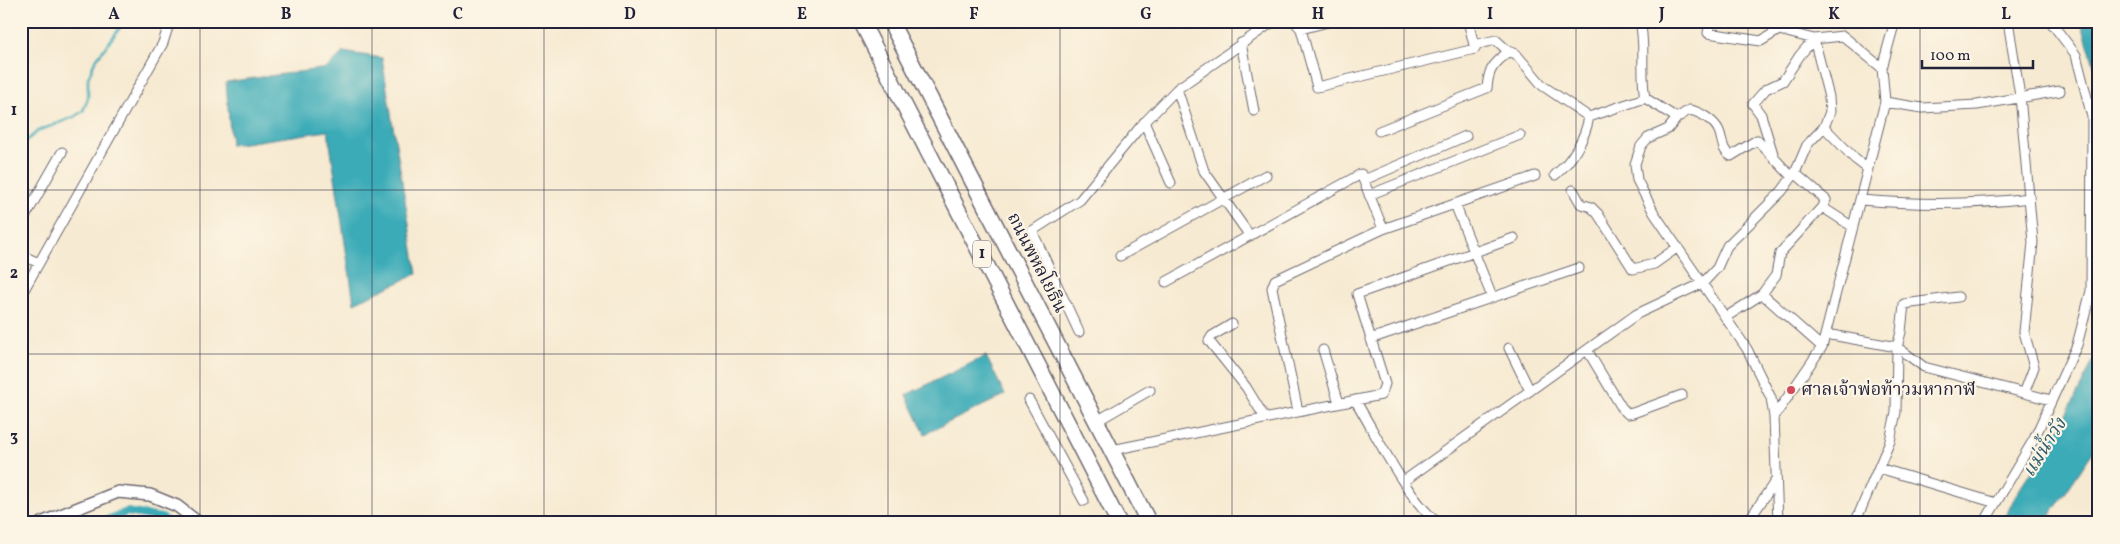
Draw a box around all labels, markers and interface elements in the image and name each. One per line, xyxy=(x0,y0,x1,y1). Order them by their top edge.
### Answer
text: A xyxy=(108,4,120,26)
text: B xyxy=(281,4,292,26)
text: C xyxy=(453,4,463,26)
text: D xyxy=(624,4,636,26)
text: E xyxy=(797,4,807,26)
text: F xyxy=(969,4,979,26)
text: G xyxy=(1140,4,1152,26)
text: H xyxy=(1312,4,1324,26)
text: I xyxy=(1487,4,1493,26)
text: J xyxy=(1658,4,1665,26)
text: K xyxy=(1828,4,1840,26)
text: L xyxy=(2001,4,2011,26)
scale bar xyxy=(1922,38,2034,70)
text: 100 m xyxy=(1930,46,1970,67)
text: 1 xyxy=(11,100,17,122)
street label: ถนนพหลโยธิน xyxy=(1000,208,1074,318)
road number: 1 xyxy=(973,240,991,268)
text: 2 xyxy=(10,263,18,285)
place label: ศาลเจ้าพ่อท้าวมหากาฬ xyxy=(1801,378,1976,403)
marker: ศาลเจ้าพ่อท้าวมหากาฬ xyxy=(1785,384,1797,396)
water label: แม่น้ำวัง xyxy=(2014,411,2074,483)
text: 3 xyxy=(10,426,18,448)

